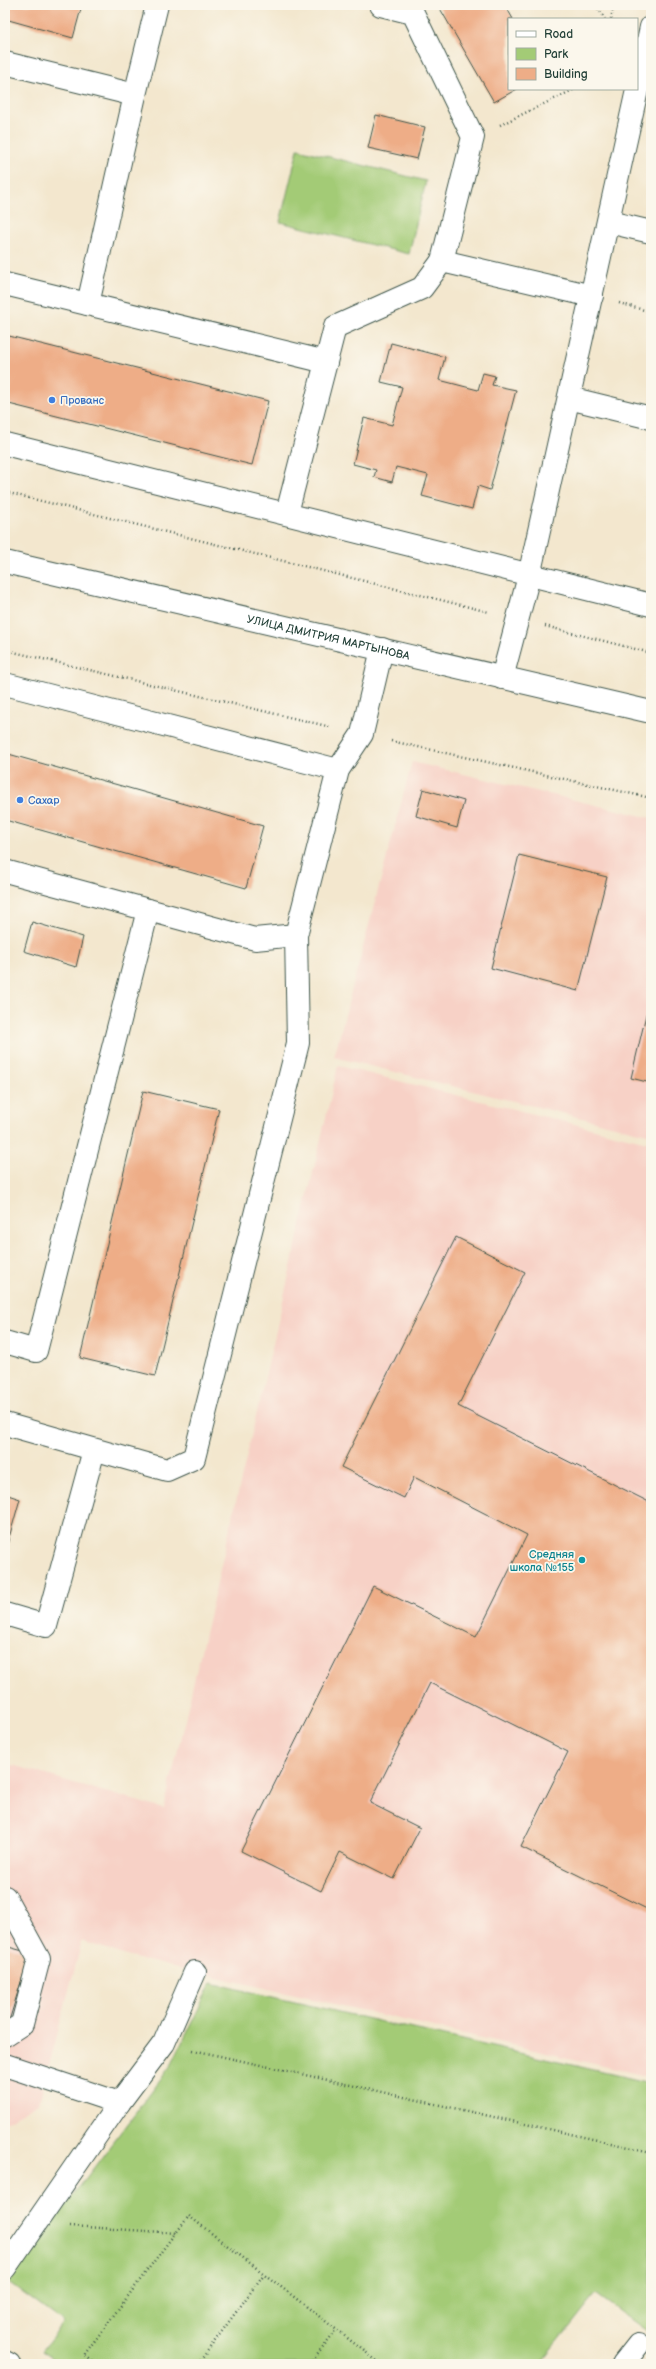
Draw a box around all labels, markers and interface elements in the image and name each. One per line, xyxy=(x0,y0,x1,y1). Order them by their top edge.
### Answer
legend xyxy=(508,18,638,90)
text: Road xyxy=(544,27,573,42)
text: Park xyxy=(544,47,568,62)
text: Building xyxy=(544,67,588,82)
place label: Прованс xyxy=(60,394,105,407)
marker: Прованс xyxy=(47,395,57,405)
street label: УЛИЦА ДМИТРИЯ МАРТЫНОВА xyxy=(246,612,411,662)
place label: Сахар xyxy=(28,794,60,807)
marker: Сахар xyxy=(15,795,25,805)
place label: Средняя школа №155 xyxy=(510,1548,574,1574)
marker: Средняя школа №155 xyxy=(577,1555,587,1565)

